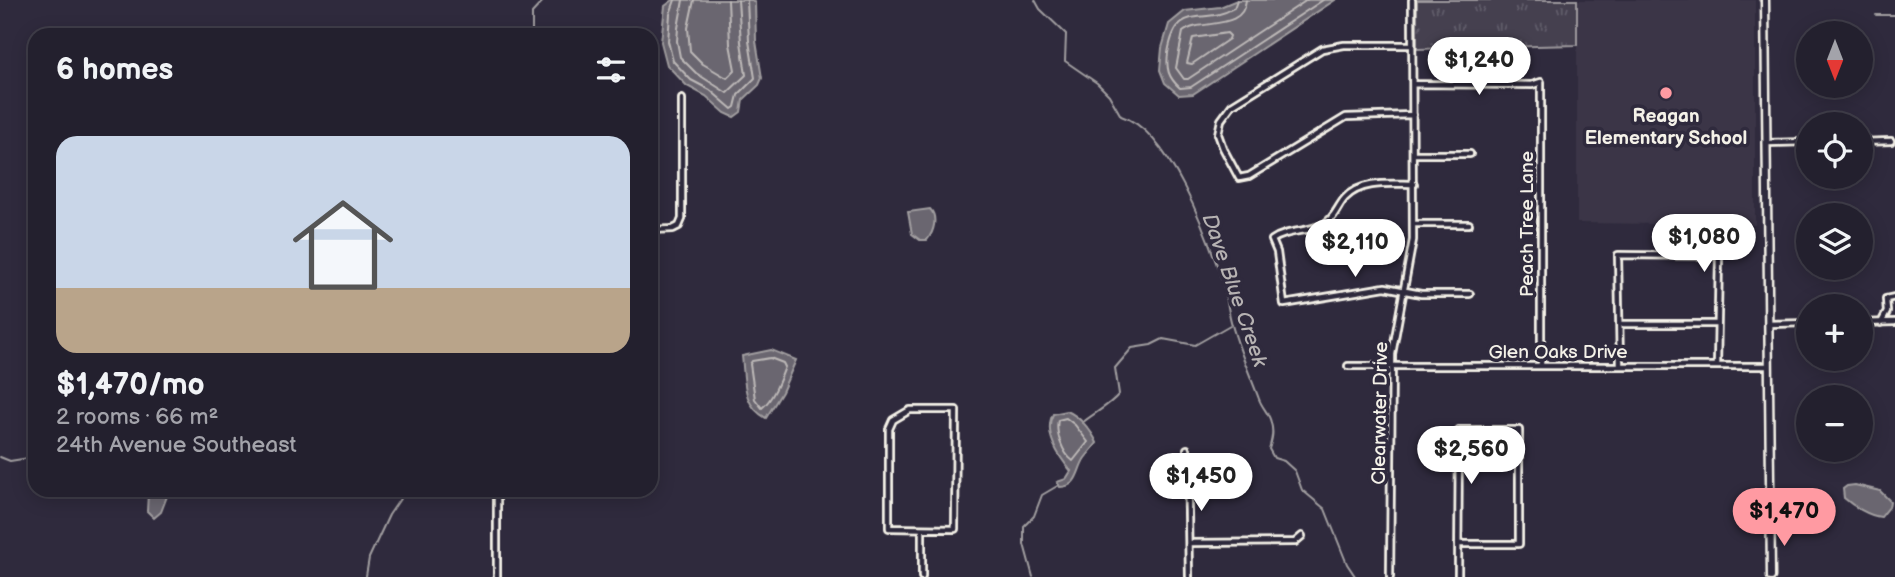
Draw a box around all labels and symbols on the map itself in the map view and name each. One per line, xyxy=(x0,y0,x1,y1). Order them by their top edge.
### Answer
north arrow xyxy=(1796,21,1872,98)
pin: $1,240 xyxy=(1422,38,1536,97)
marker: Reagan Elementary School xyxy=(1658,85,1674,101)
place label: Reagan Elementary School xyxy=(1585,105,1747,150)
street label: Peach Tree Lane xyxy=(1516,151,1539,297)
water label: Dave Blue Creek xyxy=(1197,210,1273,371)
pin: $1,080 xyxy=(1647,215,1761,274)
pin: $2,110 xyxy=(1298,219,1412,279)
street label: Clearwater Drive xyxy=(1368,341,1393,485)
street label: Glen Oaks Drive xyxy=(1489,341,1627,364)
pin: $2,560 xyxy=(1414,426,1528,486)
pin: $1,450 xyxy=(1144,454,1258,513)
pin: $1,470 xyxy=(1727,489,1841,548)

